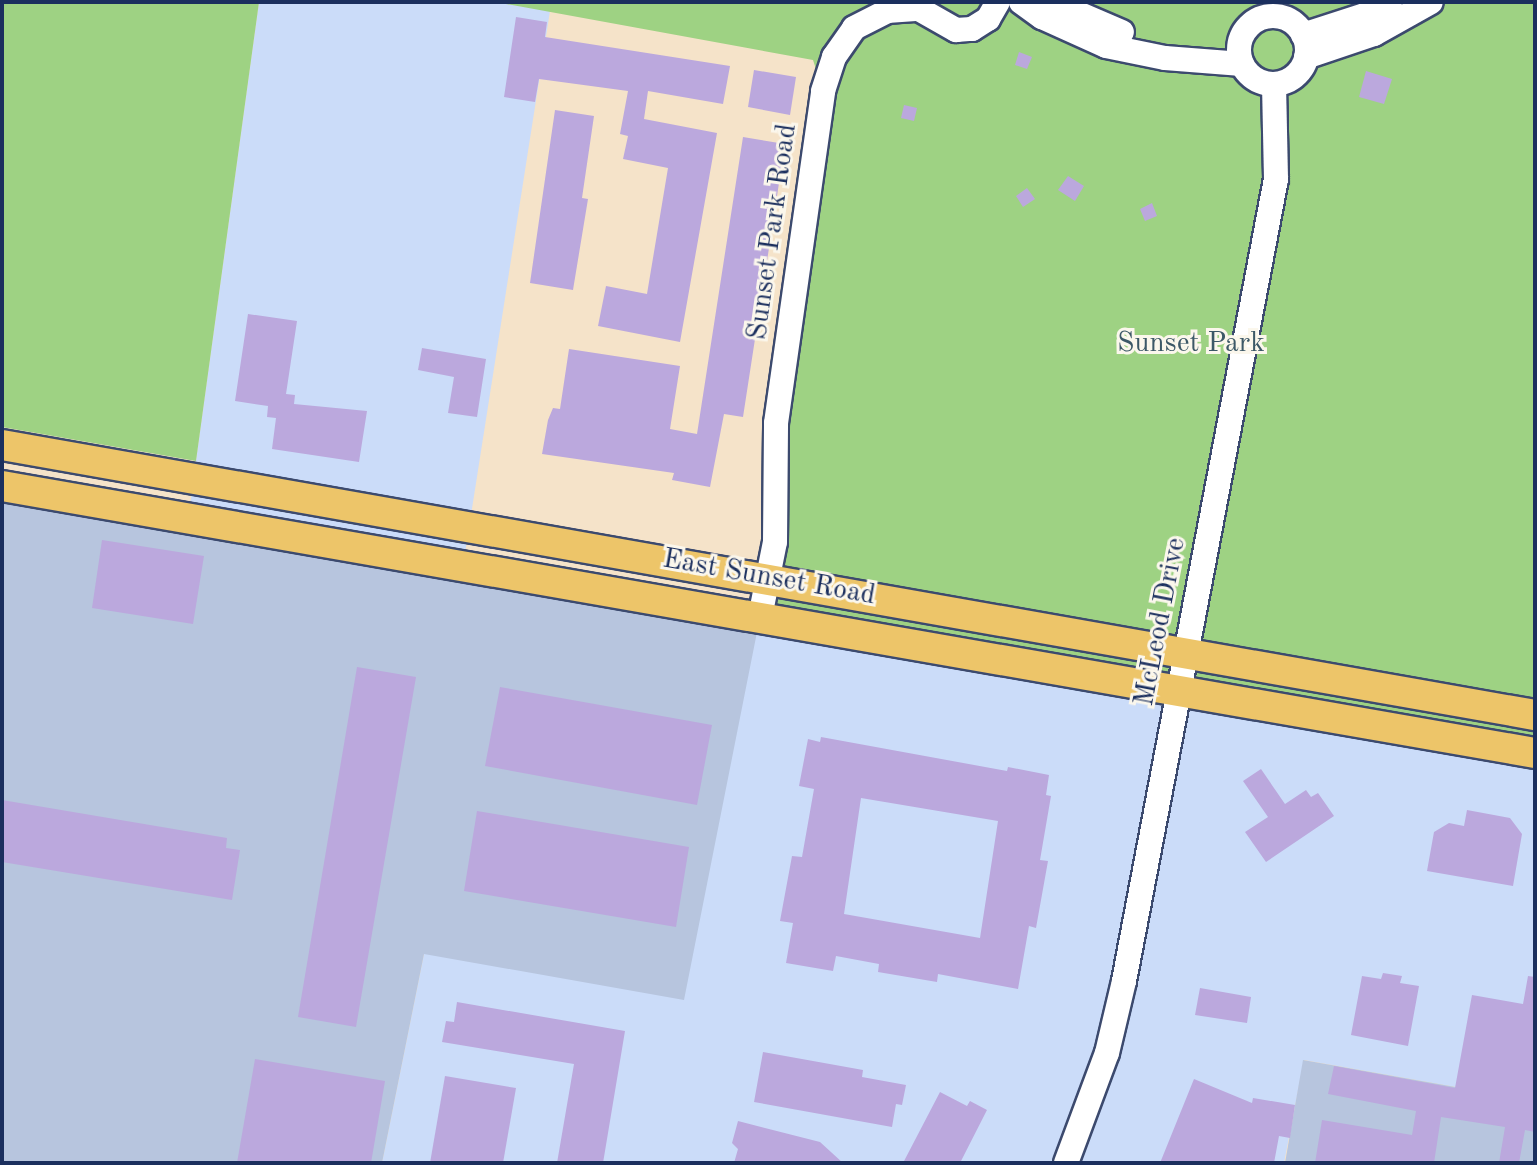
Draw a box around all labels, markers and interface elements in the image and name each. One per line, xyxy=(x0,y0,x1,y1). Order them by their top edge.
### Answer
street label: Sunset Park Road xyxy=(741,122,805,342)
park label: Sunset Park xyxy=(1117,327,1265,361)
street label: McLeod Drive xyxy=(1128,535,1194,709)
street label: East Sunset Road xyxy=(660,543,878,613)

